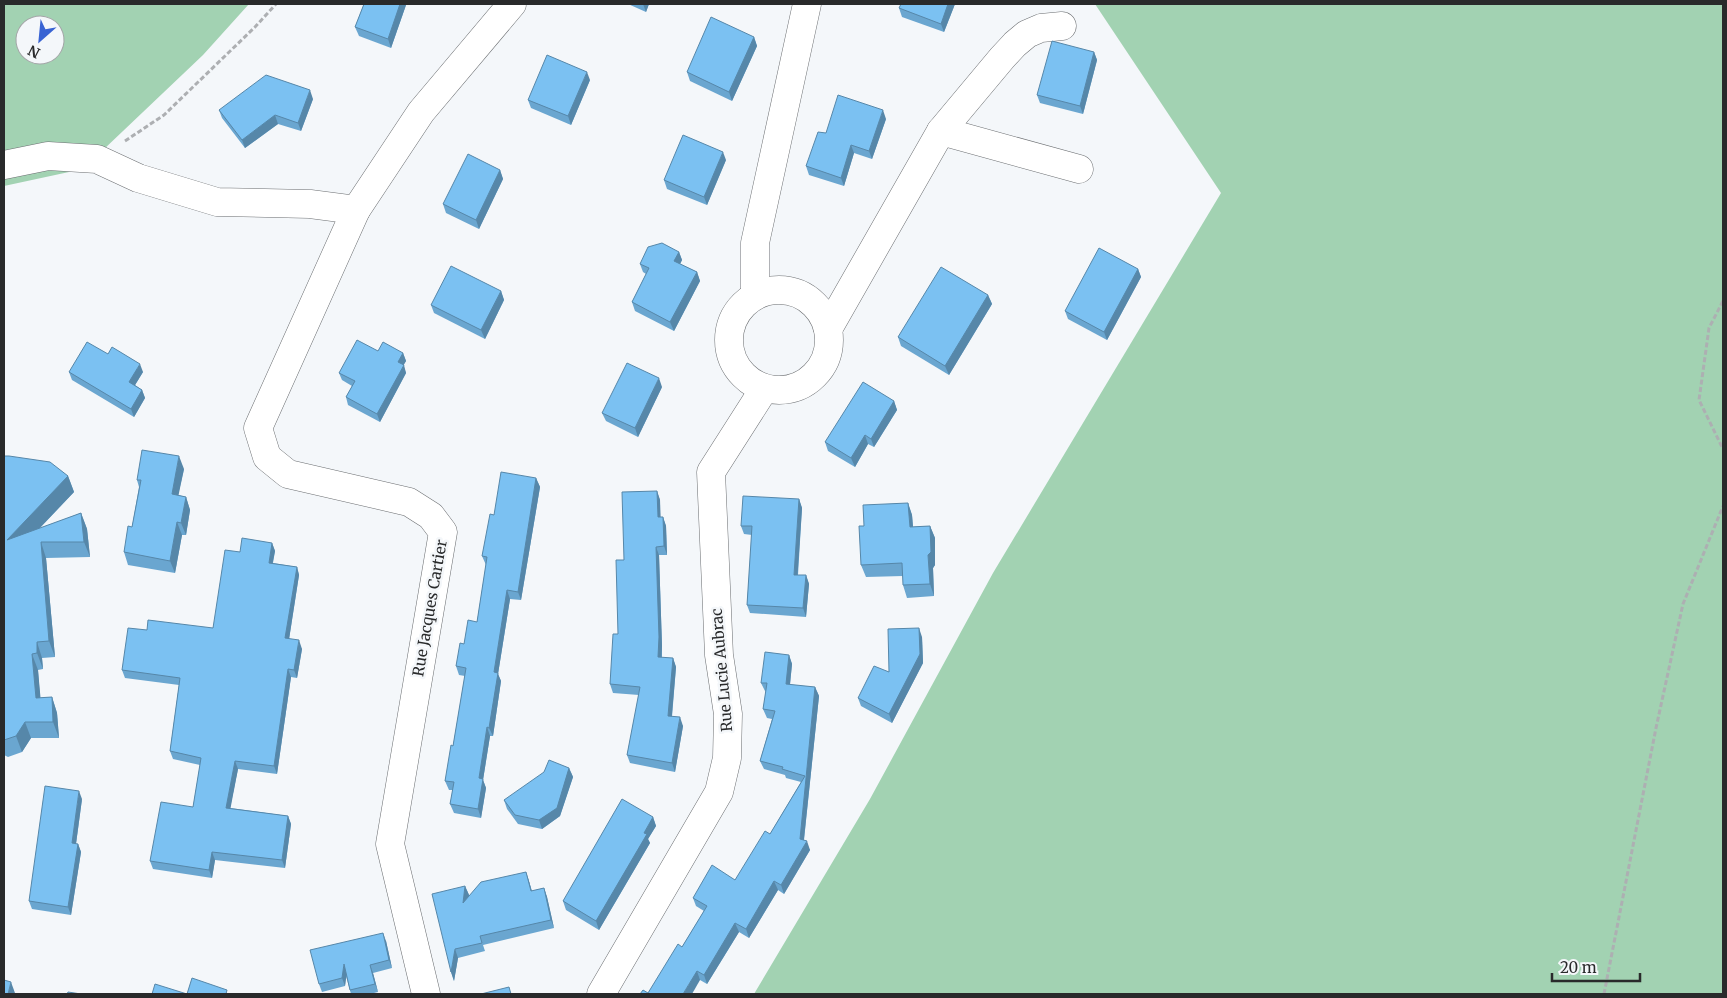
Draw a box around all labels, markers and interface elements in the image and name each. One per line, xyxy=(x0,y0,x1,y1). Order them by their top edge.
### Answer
north arrow xyxy=(15,15,65,65)
text: N xyxy=(25,41,43,62)
street label: Rue Jacques Cartier xyxy=(408,538,451,678)
street label: Rue Lucie Aubrac xyxy=(707,607,736,733)
scale bar xyxy=(1552,950,1640,982)
text: 20 m xyxy=(1560,958,1597,977)

